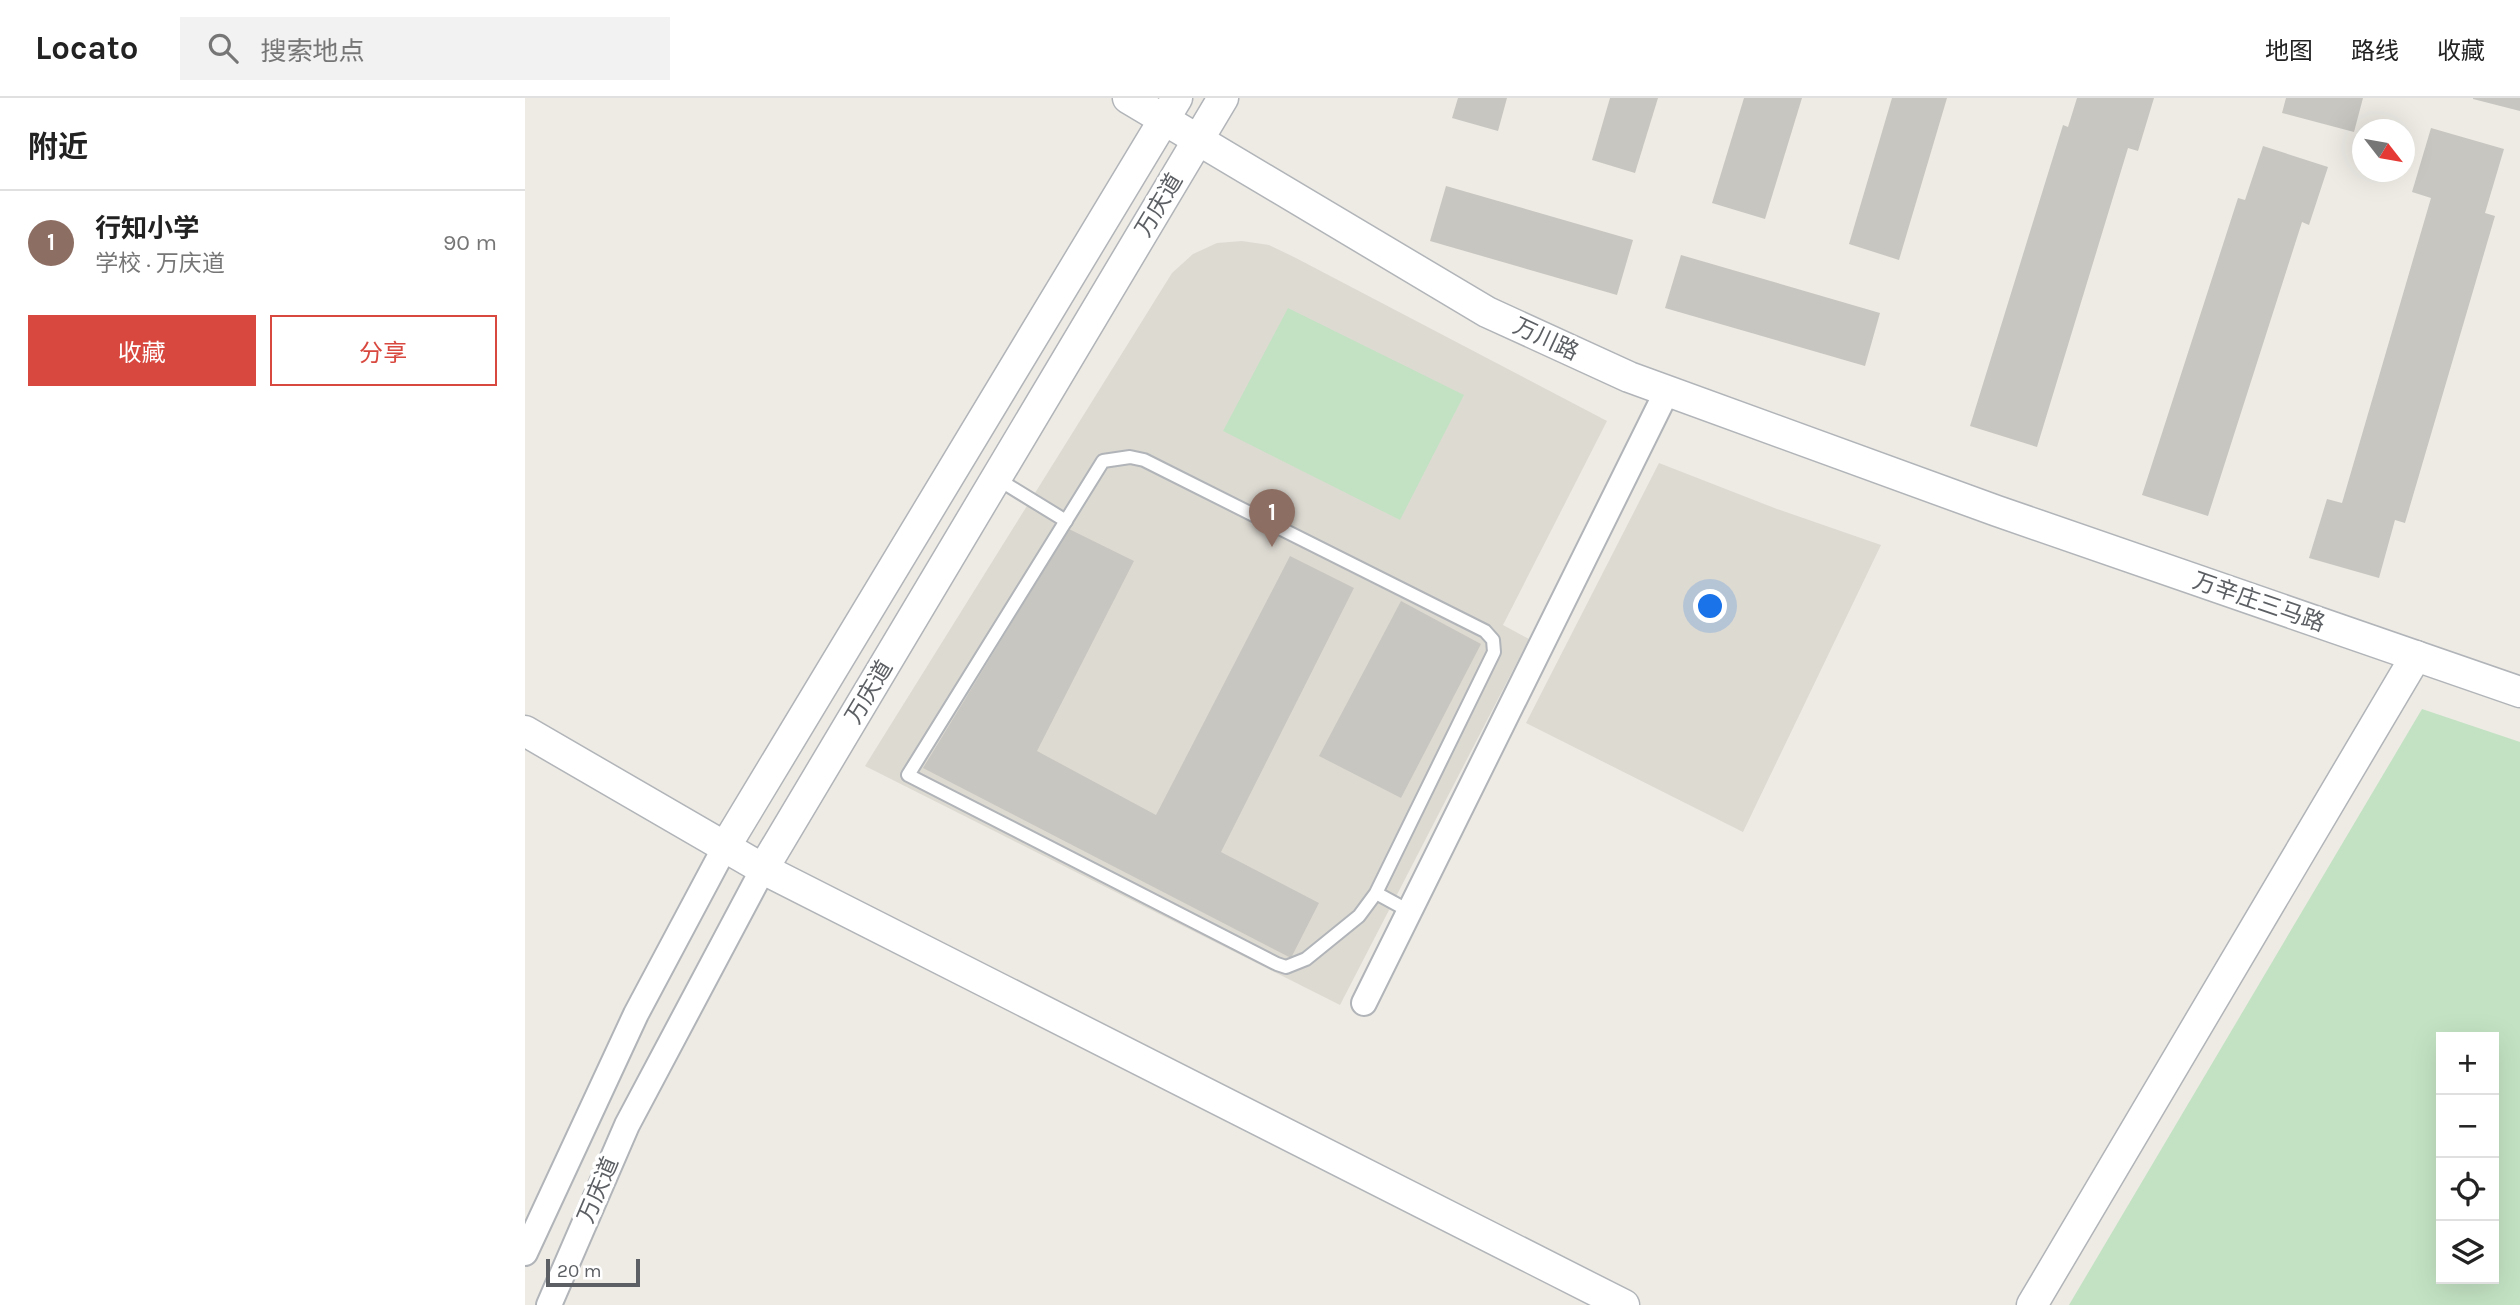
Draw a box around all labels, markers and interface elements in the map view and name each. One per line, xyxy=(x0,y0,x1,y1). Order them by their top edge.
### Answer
search box xyxy=(180,17,670,80)
text: Locato xyxy=(35,29,138,67)
icon: search xyxy=(204,29,242,67)
text: 搜索地点 xyxy=(260,36,364,67)
text: 地图 xyxy=(2265,37,2313,65)
text: 路线 xyxy=(2351,37,2399,65)
text: 收藏 xyxy=(2437,37,2485,65)
north arrow xyxy=(2352,119,2415,182)
text: 附近 xyxy=(28,129,88,165)
street label: 万庆道 xyxy=(1130,168,1188,242)
text: 行知小学 xyxy=(95,213,199,244)
text: 1 xyxy=(47,229,55,256)
text: 90 m xyxy=(443,229,497,256)
text: 学校 · 万庆道 xyxy=(95,250,225,277)
street label: 万川路 xyxy=(1509,312,1583,366)
button: 收藏 xyxy=(28,315,256,386)
button: 分享 xyxy=(270,315,497,386)
pin: 1 xyxy=(1249,489,1295,547)
street label: 万辛庄三马路 xyxy=(2189,567,2329,637)
your location xyxy=(1693,589,1727,623)
street label: 万庆道 xyxy=(840,655,898,729)
map controls xyxy=(2436,1032,2499,1284)
button: + xyxy=(2436,1032,2499,1095)
button: − xyxy=(2436,1095,2499,1158)
street label: 万庆道 xyxy=(572,1153,624,1227)
button: locate xyxy=(2436,1158,2499,1221)
button: layers xyxy=(2436,1221,2499,1284)
scale bar xyxy=(546,1256,641,1288)
text: 20 m xyxy=(557,1260,602,1282)

